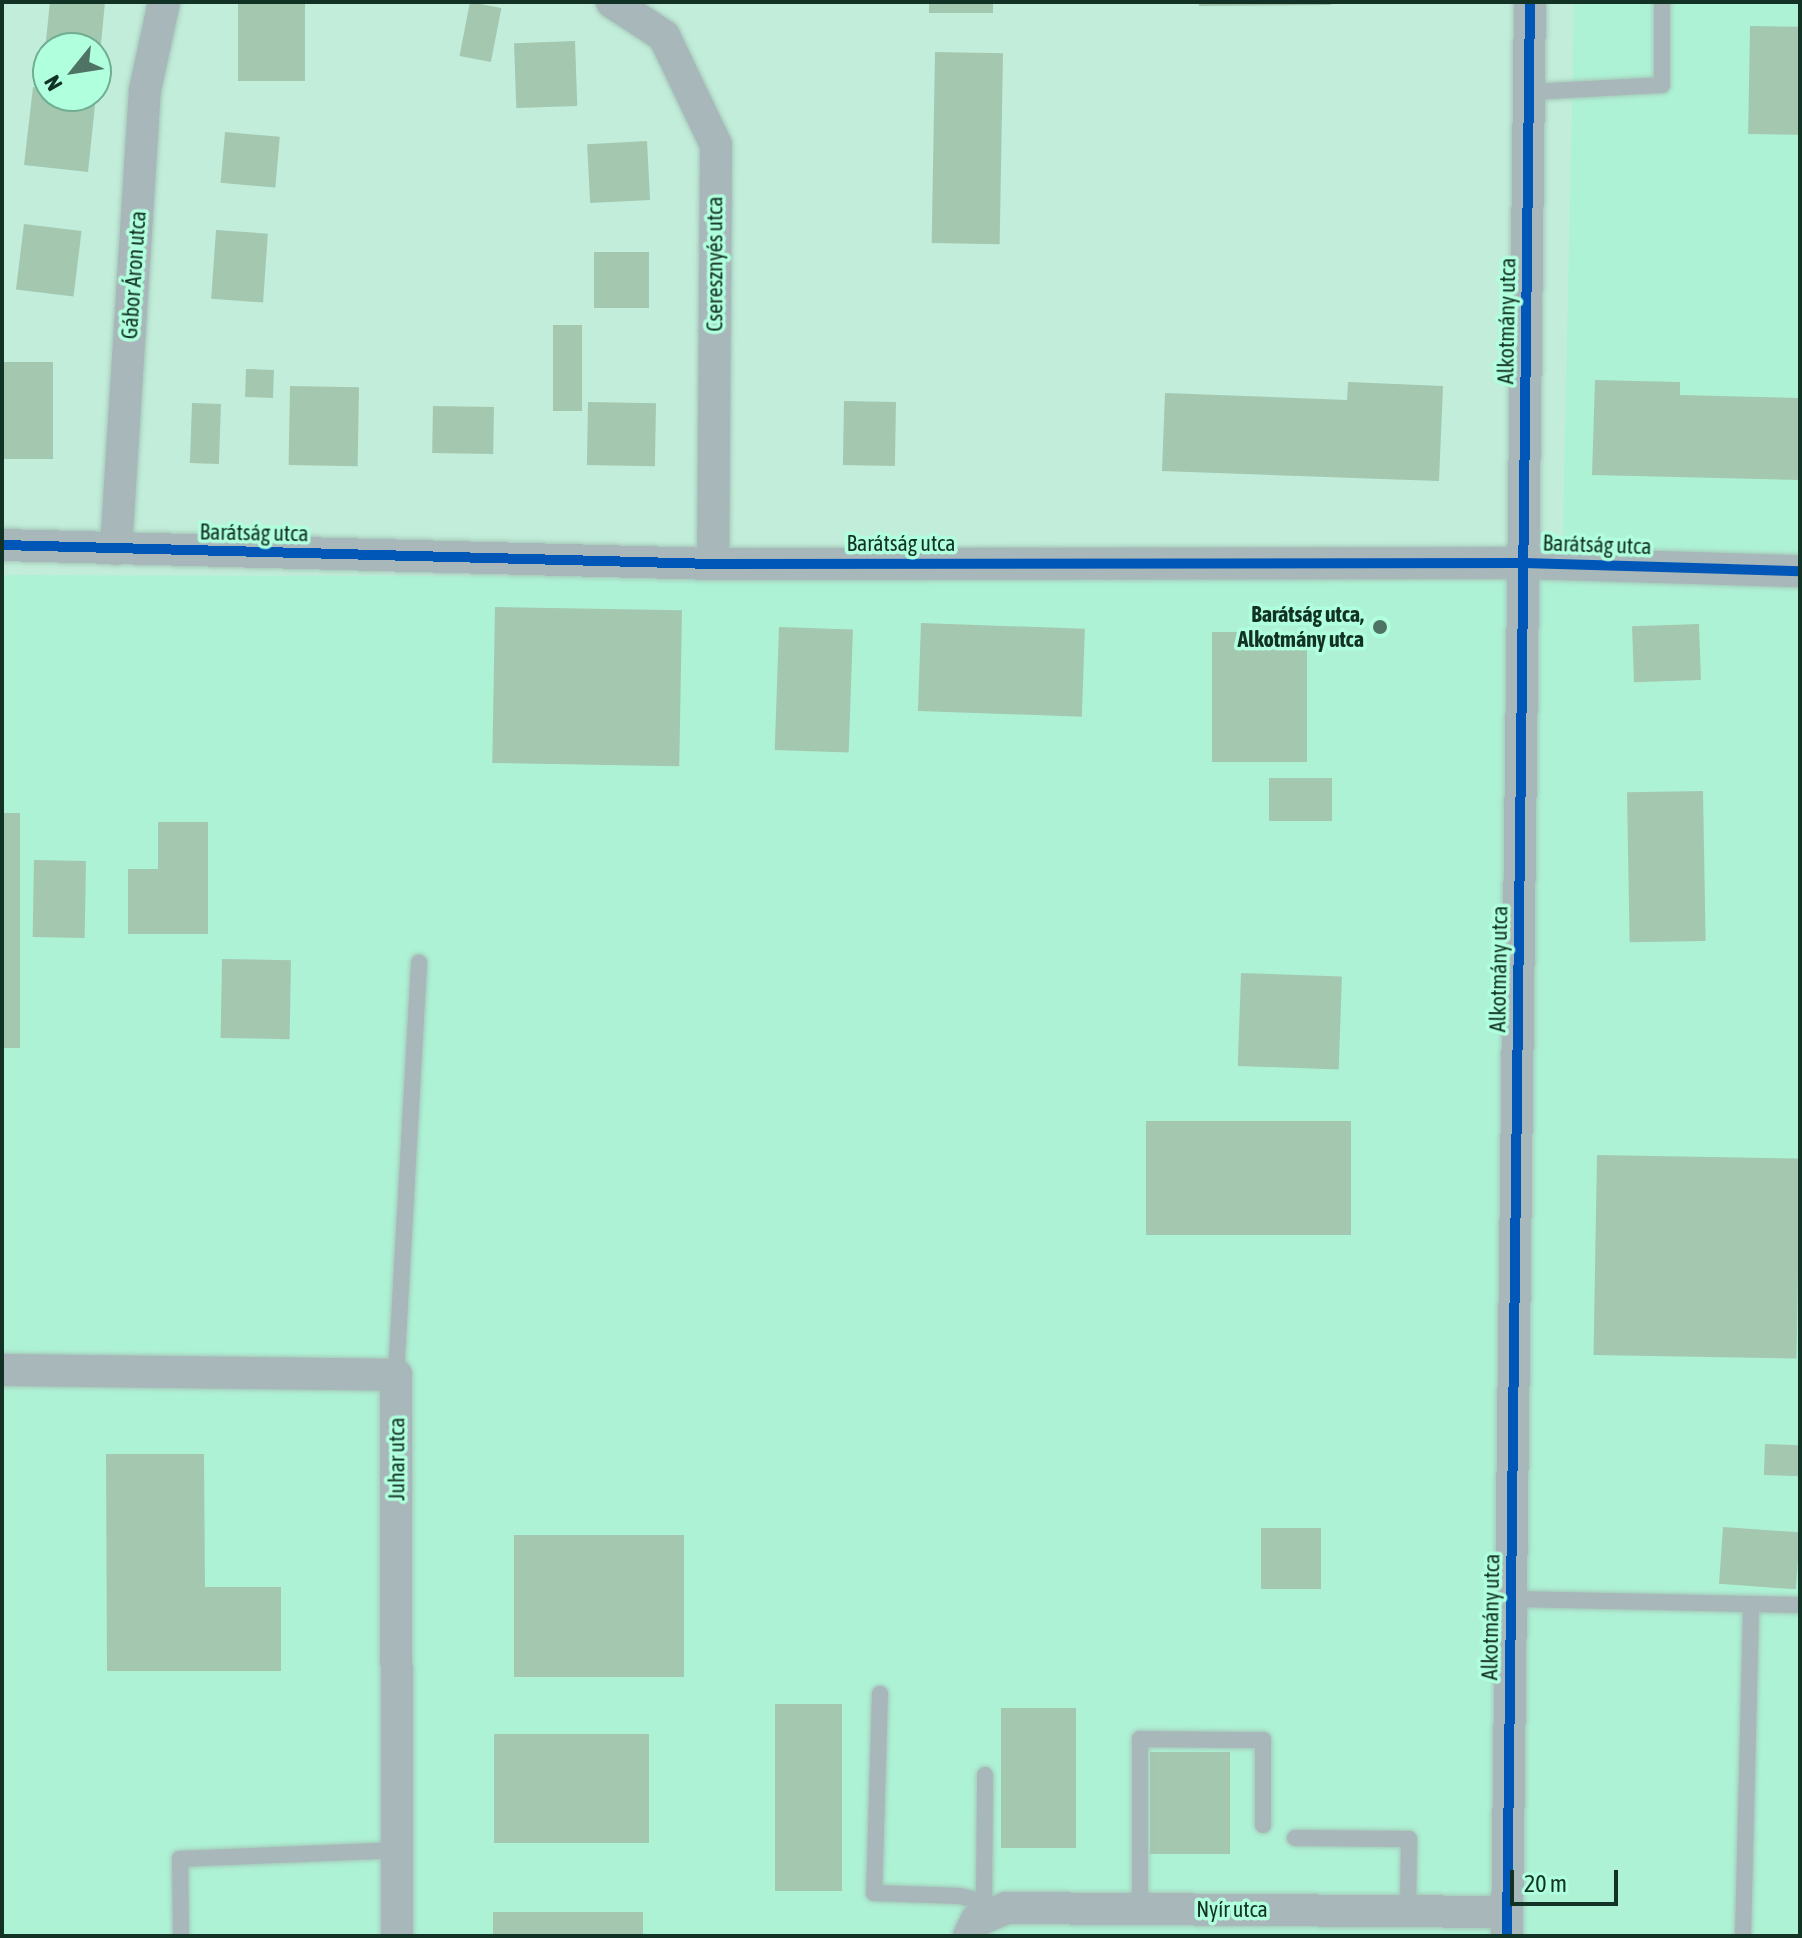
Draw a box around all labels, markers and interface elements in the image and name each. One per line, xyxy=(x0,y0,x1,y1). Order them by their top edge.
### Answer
north arrow xyxy=(32,32,112,112)
text: N xyxy=(38,71,67,95)
street label: Cseresznyés utca xyxy=(702,196,728,332)
street label: Gábor Áron utca xyxy=(116,210,152,340)
street label: Alkotmány utca xyxy=(1493,258,1521,384)
street label: Barátság utca xyxy=(199,519,309,547)
street label: Barátság utca xyxy=(1542,530,1652,560)
street label: Barátság utca xyxy=(847,531,955,557)
place label: Barátság utca, Alkotmány utca xyxy=(1238,601,1364,652)
marker: Barátság utca, Alkotmány utca xyxy=(1371,618,1389,636)
street label: Alkotmány utca xyxy=(1485,906,1513,1032)
street label: Juhar utca xyxy=(384,1417,410,1501)
street label: Alkotmány utca xyxy=(1477,1554,1505,1680)
scale bar xyxy=(1514,1854,1622,1904)
text: 20 m xyxy=(1524,1870,1567,1897)
street label: Nyír utca xyxy=(1196,1897,1268,1923)

